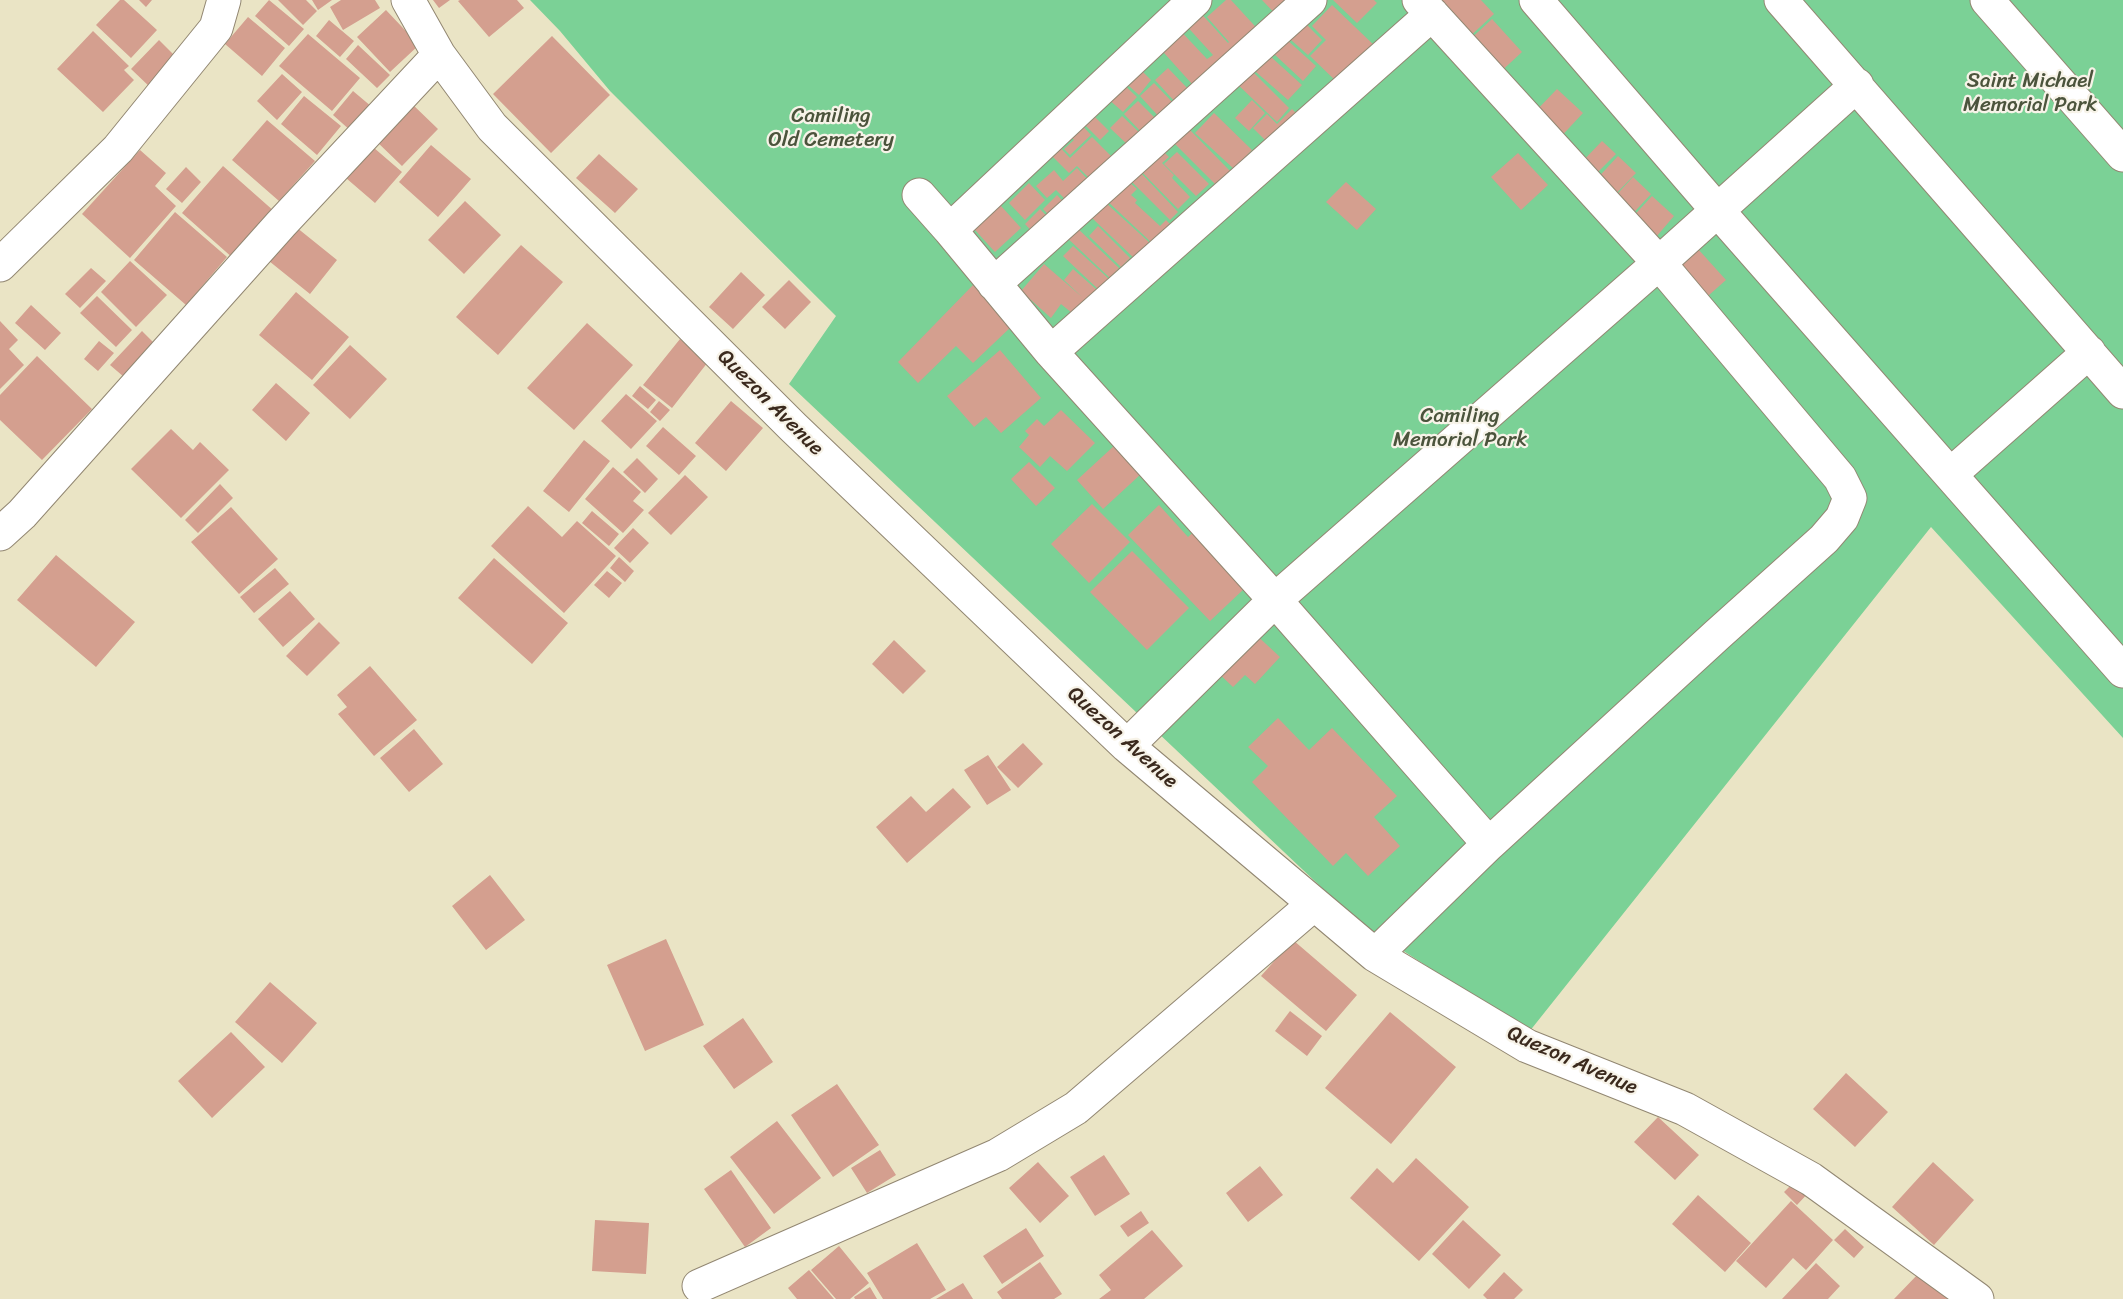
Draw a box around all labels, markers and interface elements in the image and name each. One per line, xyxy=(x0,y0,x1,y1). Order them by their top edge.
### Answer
park label: Saint Michael Memorial Park xyxy=(1963,69,2097,119)
park label: Camiling Old Cemetery xyxy=(768,104,894,154)
street label: Quezon Avenue xyxy=(712,345,828,461)
park label: Camiling Memorial Park xyxy=(1393,404,1527,454)
street label: Quezon Avenue xyxy=(1062,682,1182,794)
street label: Quezon Avenue xyxy=(1503,1021,1641,1101)

